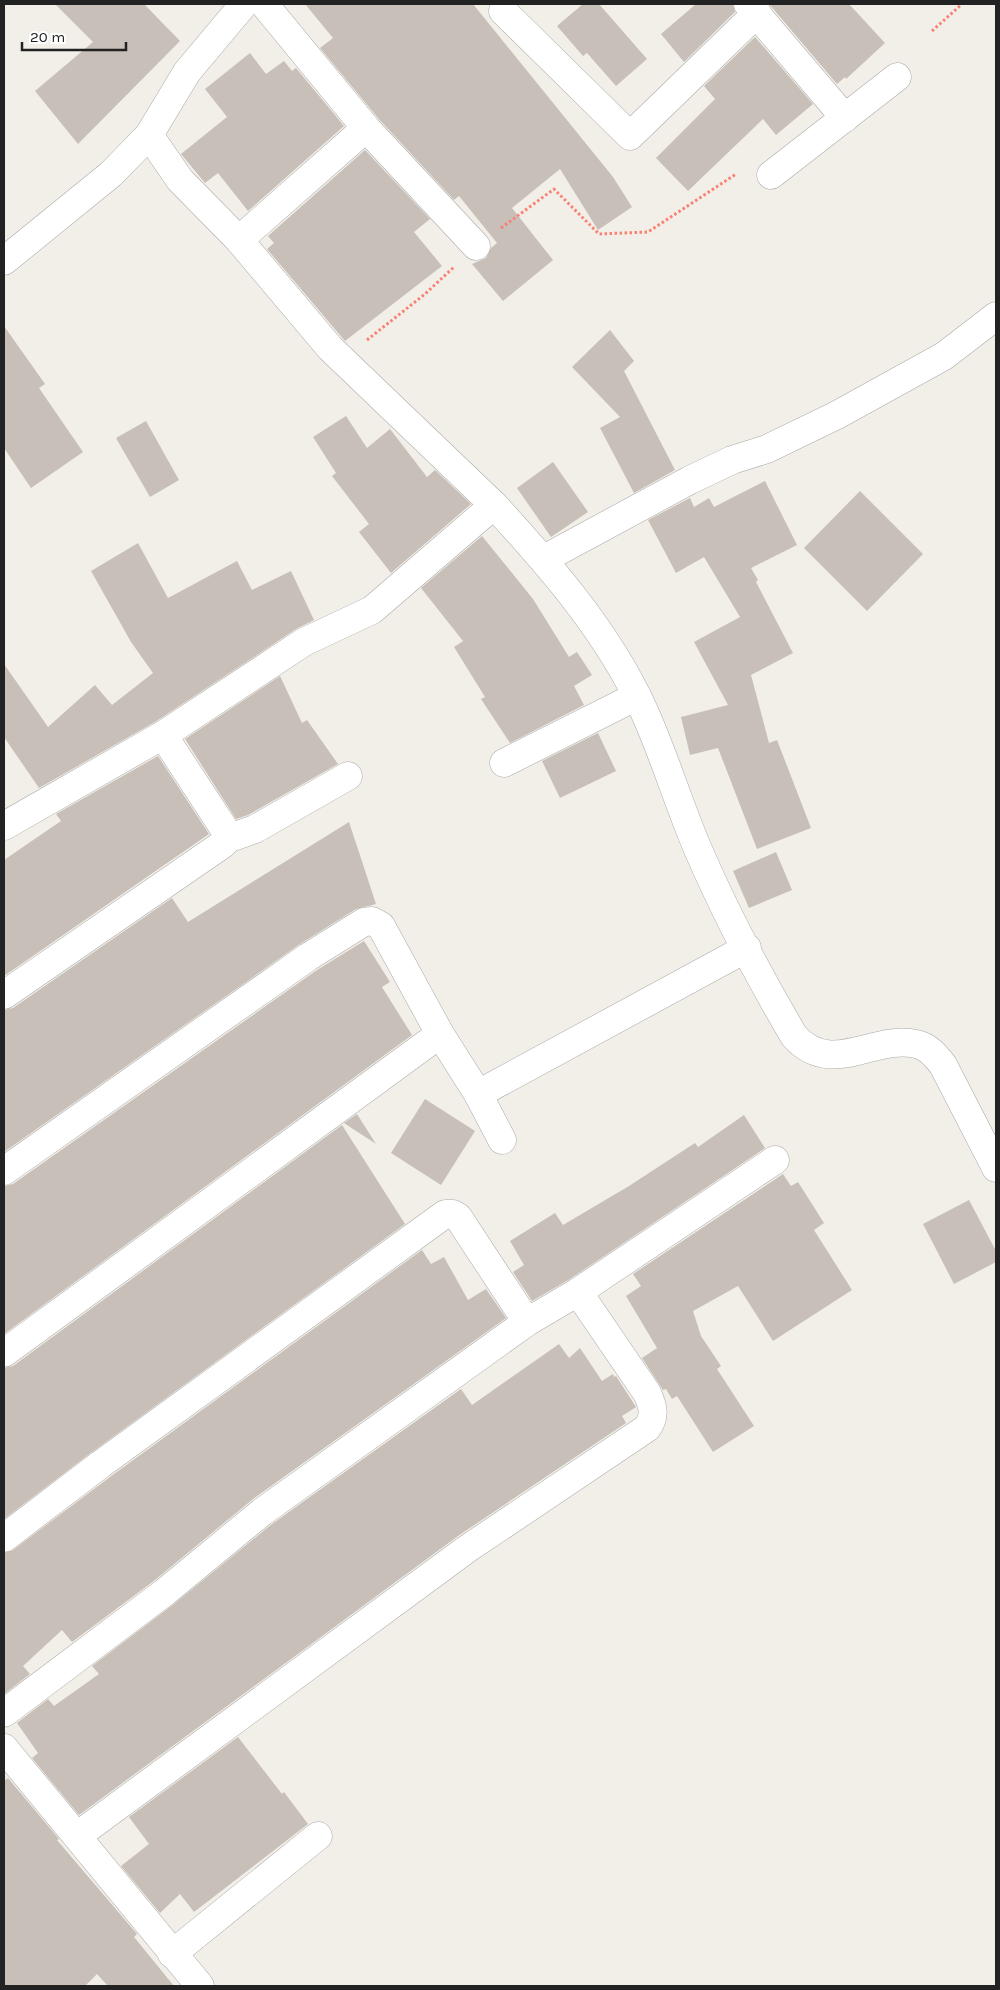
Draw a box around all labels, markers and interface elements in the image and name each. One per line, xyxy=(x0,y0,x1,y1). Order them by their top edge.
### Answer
scale bar xyxy=(22,20,126,52)
text: 20 m xyxy=(30,28,65,46)

